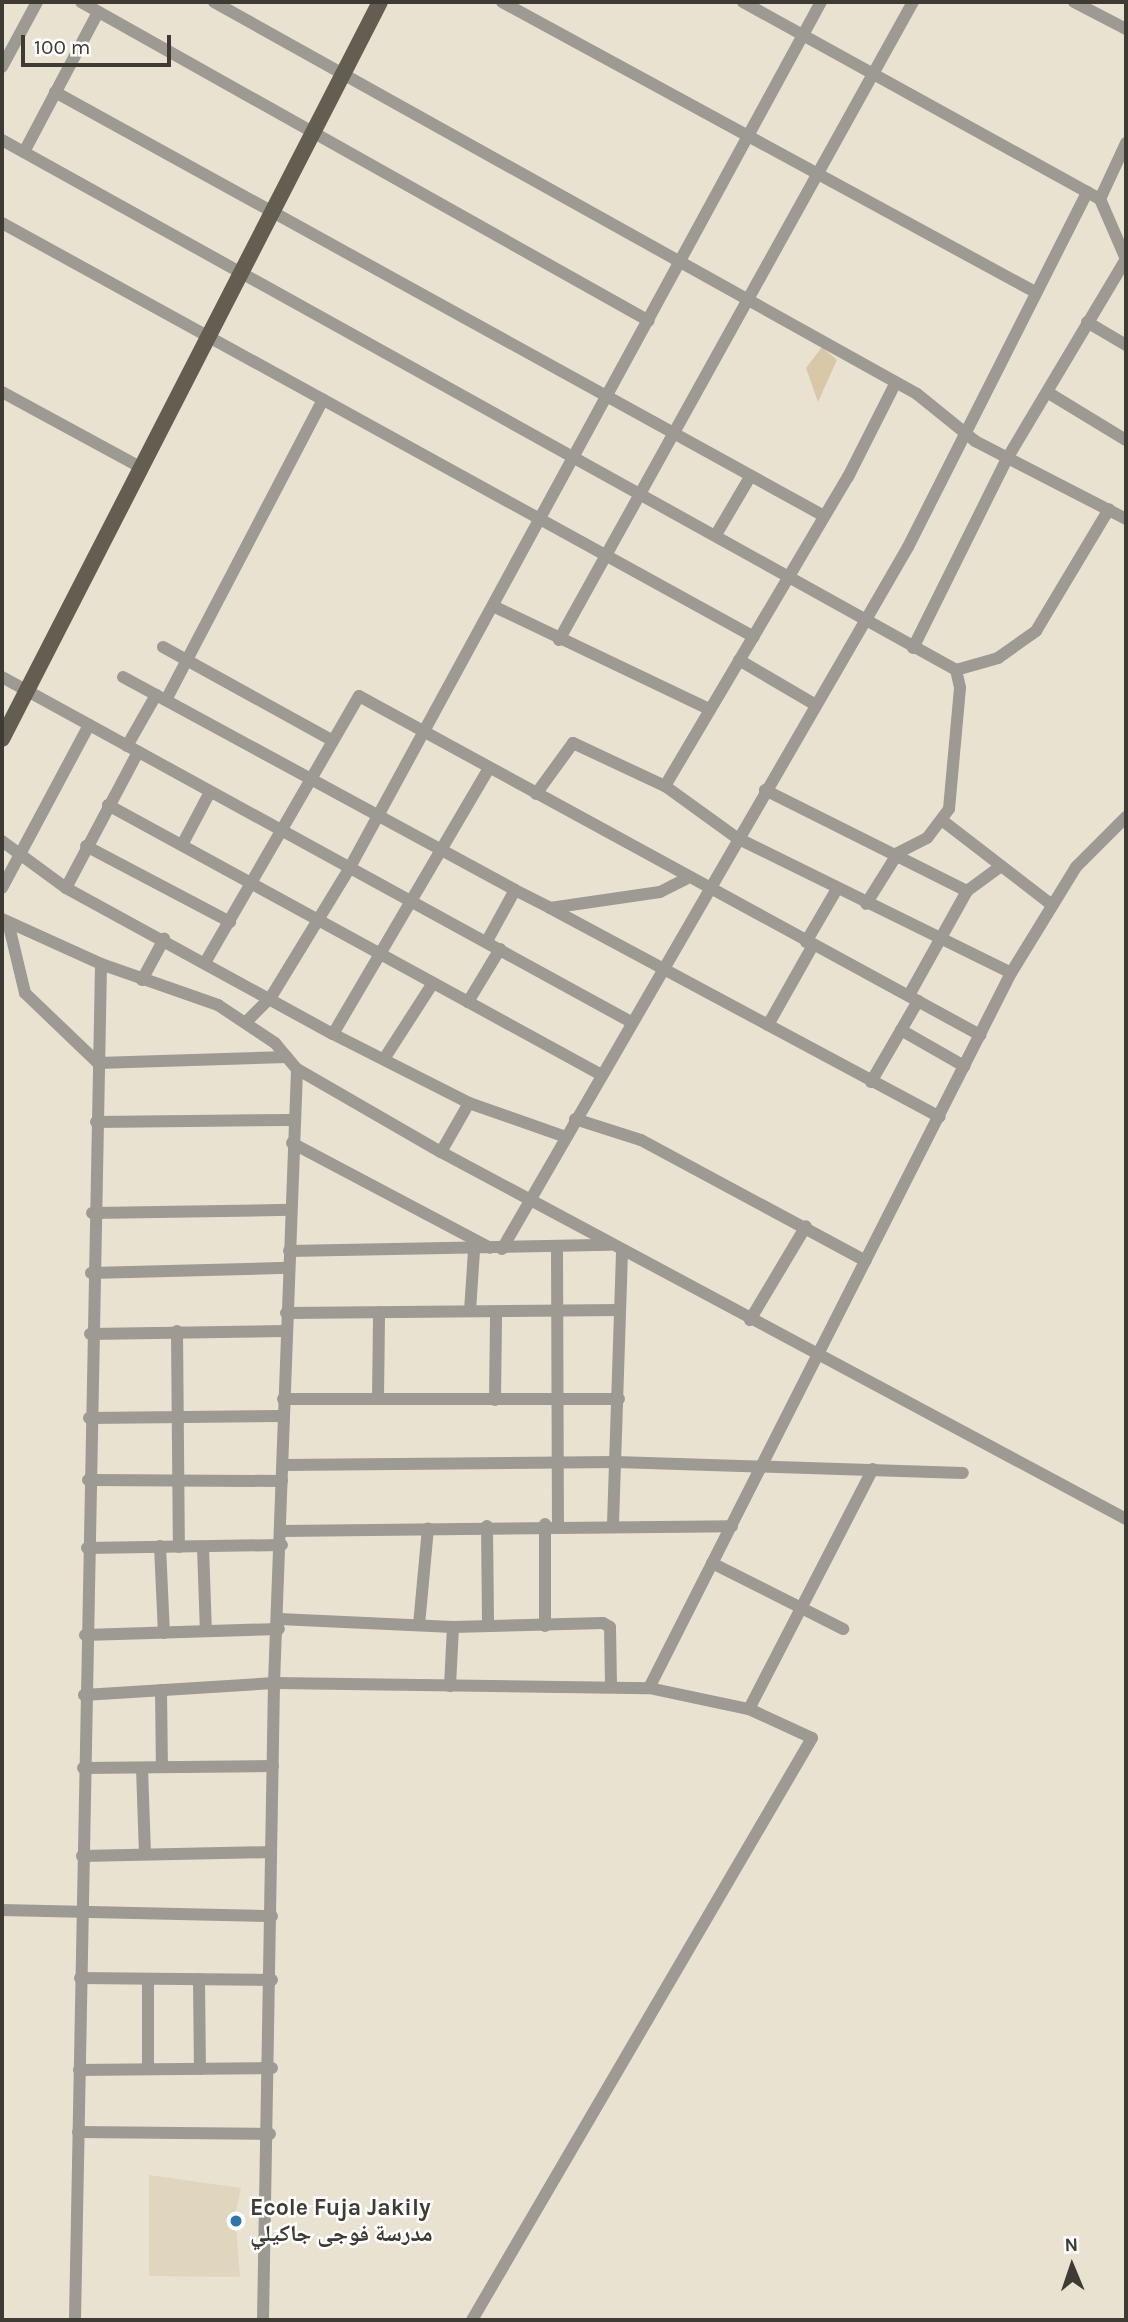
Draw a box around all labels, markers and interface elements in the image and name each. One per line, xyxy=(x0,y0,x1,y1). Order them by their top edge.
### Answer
scale bar xyxy=(24,21,175,65)
text: 100 m xyxy=(34,35,91,59)
place label: Ecole Fuja Jakily مدرسة فوجى جاكيلي xyxy=(250,2194,433,2248)
marker: Ecole Fuja Jakily مدرسة فوجى جاكيلي xyxy=(228,2213,244,2229)
north arrow xyxy=(1037,2231,1107,2301)
text: N xyxy=(1064,2234,1078,2256)

